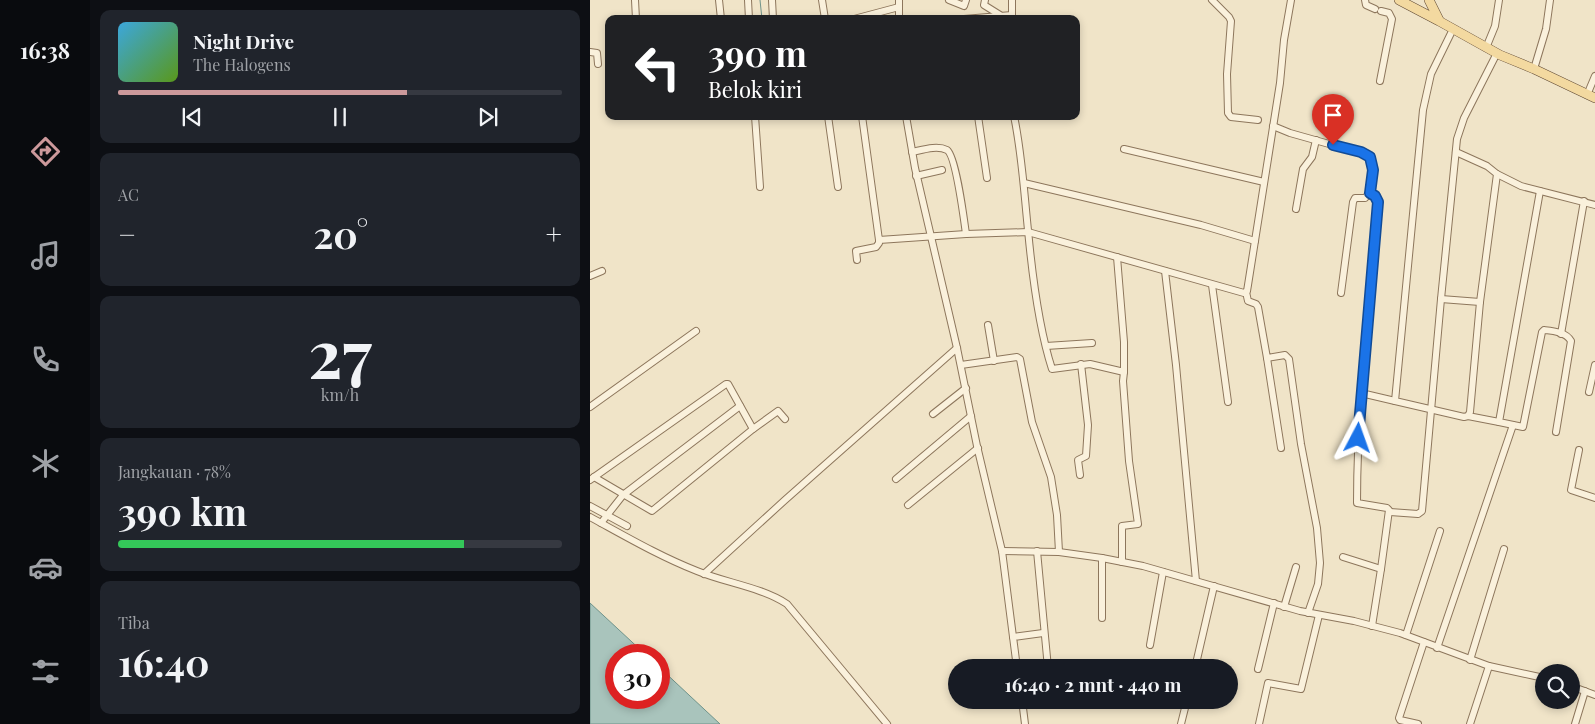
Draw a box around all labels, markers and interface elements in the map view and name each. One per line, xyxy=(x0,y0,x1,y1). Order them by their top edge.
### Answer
text: Night Drive xyxy=(193,28,294,54)
text: 390 m xyxy=(708,29,807,76)
text: 16:38 xyxy=(20,35,70,65)
icon: left xyxy=(625,35,690,100)
text: The Halogens xyxy=(193,54,291,75)
text: Belok kiri xyxy=(708,74,802,104)
pin xyxy=(1312,94,1354,145)
icon: arrive xyxy=(1319,101,1347,129)
icon: previous xyxy=(178,103,206,131)
icon: pause xyxy=(326,103,354,131)
icon: next xyxy=(474,103,502,131)
icon: directions xyxy=(28,134,63,169)
text: AC xyxy=(118,184,139,205)
text: 20° xyxy=(313,208,368,259)
text: − xyxy=(118,215,136,252)
text: + xyxy=(546,215,562,252)
icon: music xyxy=(28,238,63,273)
text: 27 xyxy=(308,308,372,394)
icon: phone xyxy=(28,342,63,377)
text: km/h xyxy=(321,384,359,405)
position arrow xyxy=(1331,411,1383,463)
icon: climate xyxy=(28,446,63,481)
text: Jangkauan · 78% xyxy=(118,461,231,482)
text: 390 km xyxy=(118,485,247,536)
icon: car xyxy=(28,550,63,585)
text: Tiba xyxy=(118,612,150,633)
text: 16:40 xyxy=(118,636,209,687)
speed limit sign: 30 xyxy=(605,644,670,709)
icon: filters xyxy=(28,654,63,689)
map controls xyxy=(1535,664,1580,709)
button: search xyxy=(1535,664,1580,709)
text: 16:40 · 2 mnt · 440 m xyxy=(1005,671,1181,697)

